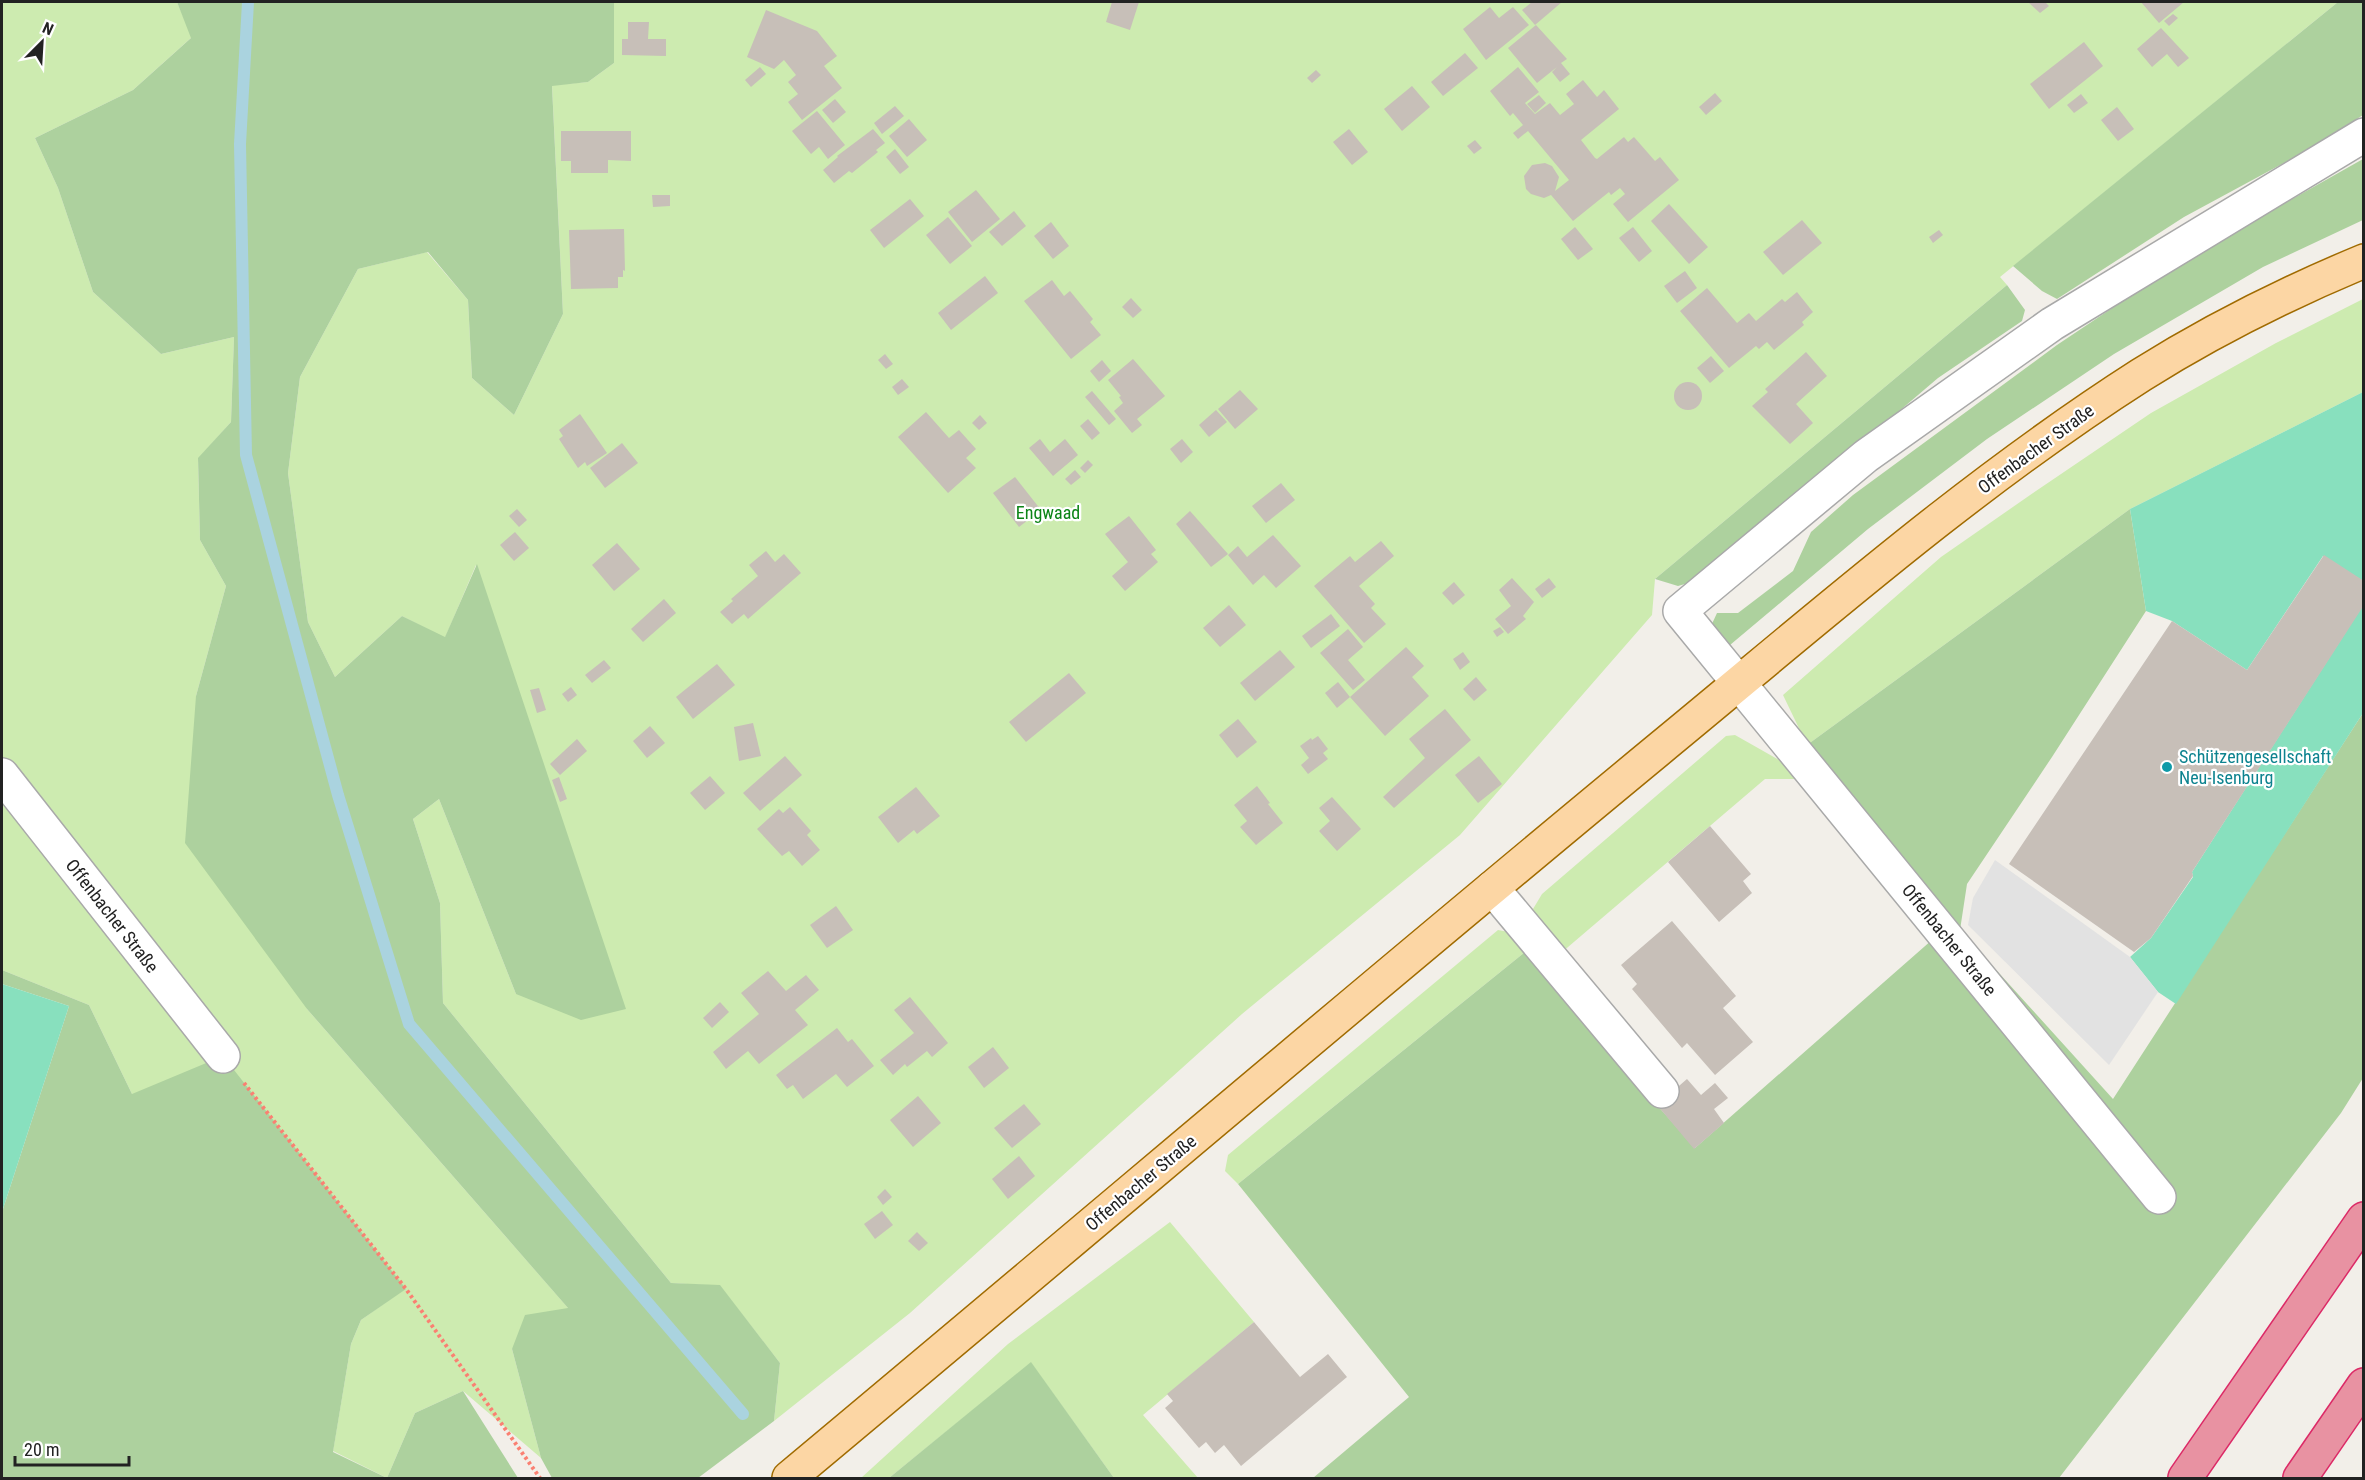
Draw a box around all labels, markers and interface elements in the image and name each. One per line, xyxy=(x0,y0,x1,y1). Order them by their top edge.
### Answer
north arrow xyxy=(12,12,72,72)
text: N xyxy=(40,18,56,39)
street label: Offenbacher Straße xyxy=(1974,400,2098,498)
park label: Engwaad xyxy=(1016,502,1080,523)
place label: Schützengesellschaft Neu-Isenburg xyxy=(2179,746,2331,788)
marker: Schützengesellschaft Neu-Isenburg xyxy=(2160,760,2174,774)
street label: Offenbacher Straße xyxy=(62,855,163,977)
street label: Offenbacher Straße xyxy=(1898,879,2001,1000)
street label: Offenbacher Straße xyxy=(1081,1130,1200,1235)
scale bar xyxy=(15,1429,129,1467)
text: 20 m xyxy=(24,1439,59,1460)

